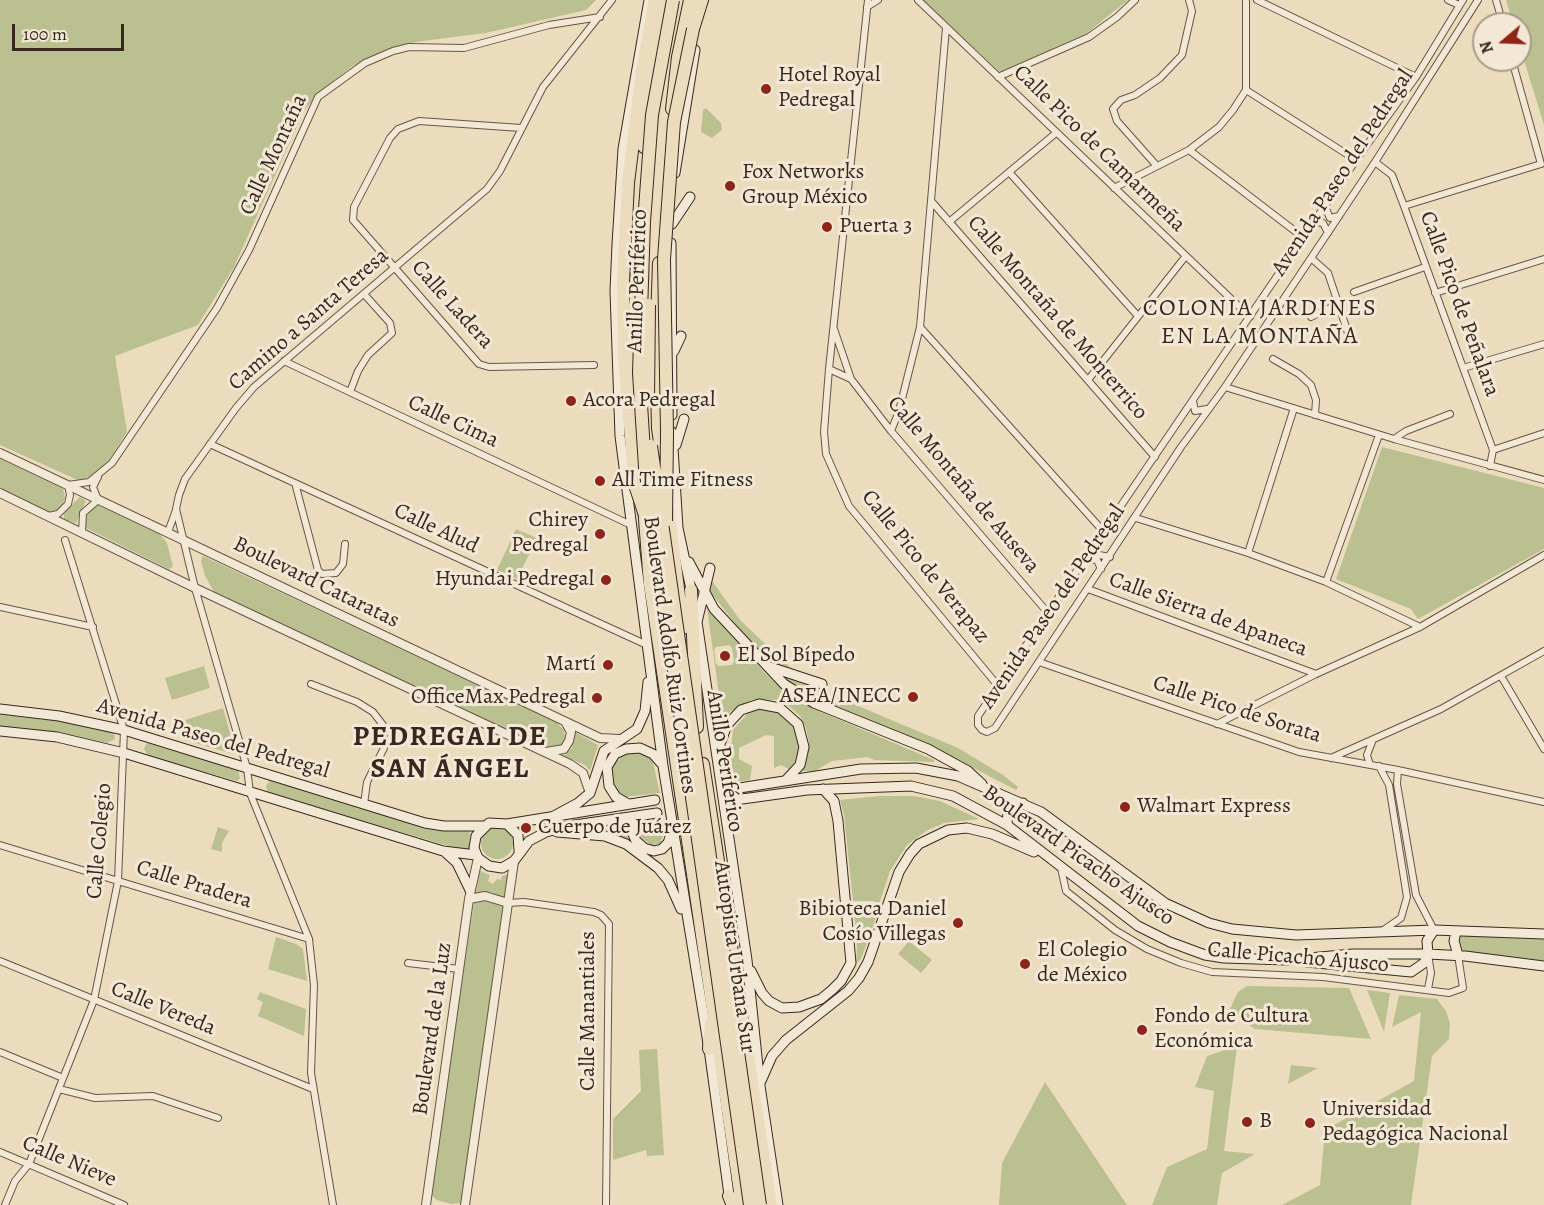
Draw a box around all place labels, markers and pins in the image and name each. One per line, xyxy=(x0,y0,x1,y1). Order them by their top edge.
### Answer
place label: Hotel Royal Pedregal xyxy=(778,63,880,114)
marker: Hotel Royal Pedregal xyxy=(759,82,773,96)
place label: Fox Networks Group México xyxy=(742,160,867,212)
marker: Fox Networks Group México xyxy=(723,179,737,193)
place label: Puerta 3 xyxy=(839,214,912,240)
marker: Puerta 3 xyxy=(820,220,834,234)
place label: Acora Pedregal xyxy=(583,388,715,414)
marker: Acora Pedregal xyxy=(564,394,578,408)
place label: All Time Fitness xyxy=(612,468,753,494)
marker: All Time Fitness xyxy=(593,474,607,488)
place label: Chirey Pedregal xyxy=(511,508,588,560)
marker: Chirey Pedregal xyxy=(593,527,607,541)
place label: Hyundai Pedregal xyxy=(435,567,594,593)
marker: Hyundai Pedregal xyxy=(599,573,613,587)
place label: El Sol Bípedo xyxy=(737,643,855,669)
marker: El Sol Bípedo xyxy=(718,649,732,663)
place label: Martí xyxy=(545,652,596,678)
marker: Martí xyxy=(601,658,615,672)
place label: ASEA/INECC xyxy=(780,684,901,710)
place label: OfficeMax Pedregal xyxy=(411,685,585,711)
marker: ASEA/INECC xyxy=(906,690,920,704)
marker: OfficeMax Pedregal xyxy=(590,691,604,705)
place label: Walmart Express xyxy=(1137,794,1291,820)
marker: Walmart Express xyxy=(1118,800,1132,814)
place label: Cuerpo de Juárez xyxy=(538,815,692,841)
marker: Cuerpo de Juárez xyxy=(519,821,533,835)
place label: Bibioteca Daniel Cosío Villegas xyxy=(799,897,946,948)
marker: Bibioteca Daniel Cosío Villegas xyxy=(951,916,965,930)
place label: El Colegio de México xyxy=(1037,938,1127,990)
marker: El Colegio de México xyxy=(1018,957,1032,971)
place label: Fondo de Cultura Económica xyxy=(1154,1004,1309,1056)
marker: Fondo de Cultura Económica xyxy=(1135,1023,1149,1037)
place label: Universidad Pedagógica Nacional xyxy=(1322,1097,1508,1148)
place label: B xyxy=(1259,1109,1272,1135)
marker: B xyxy=(1240,1115,1254,1129)
marker: Universidad Pedagógica Nacional xyxy=(1303,1116,1317,1130)

